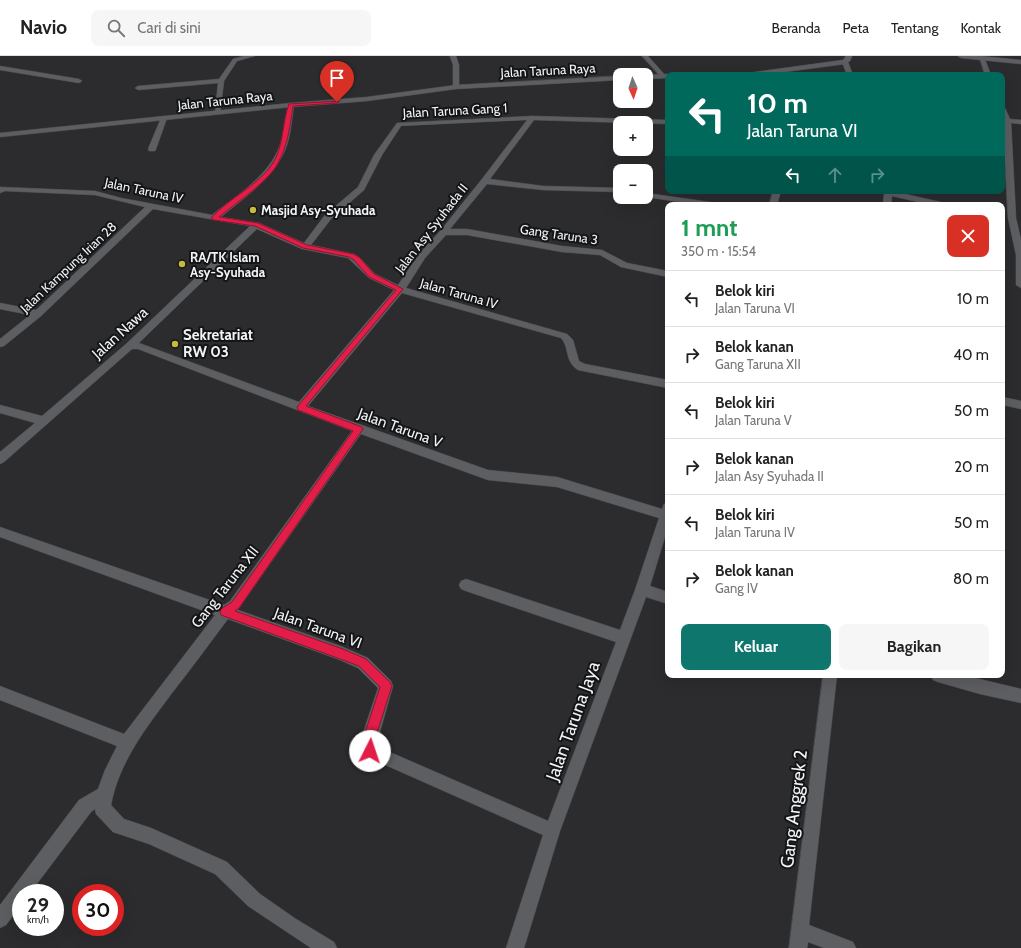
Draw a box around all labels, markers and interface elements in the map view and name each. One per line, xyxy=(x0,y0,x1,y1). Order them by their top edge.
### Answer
search box xyxy=(91,10,371,46)
text: Navio xyxy=(20,16,67,39)
icon: search xyxy=(105,17,127,39)
text: Cari di sini xyxy=(137,19,201,37)
text: Beranda xyxy=(772,19,821,37)
text: Peta xyxy=(843,19,869,37)
text: Tentang xyxy=(891,19,938,37)
text: Kontak xyxy=(960,19,1001,37)
street label: Jalan Taruna Raya xyxy=(499,59,597,81)
pin xyxy=(320,61,354,102)
icon: arrive xyxy=(326,67,348,89)
north arrow xyxy=(613,68,653,108)
map controls xyxy=(613,68,653,204)
text: 10 m xyxy=(747,86,808,120)
street label: Jalan Taruna Raya xyxy=(176,87,274,113)
icon: left xyxy=(681,88,733,140)
street label: Jalan Taruna Gang 1 xyxy=(401,99,508,121)
button: + xyxy=(613,116,653,156)
text: Jalan Taruna VI xyxy=(747,120,858,142)
button: − xyxy=(613,164,653,204)
icon: left xyxy=(782,164,804,186)
icon: ahead xyxy=(824,164,846,186)
icon: right xyxy=(866,164,888,186)
street label: Jalan Taruna IV xyxy=(102,174,185,206)
street label: Jalan Asy Syuhada II xyxy=(391,180,471,277)
place label: Masjid Asy-Syuhada xyxy=(261,202,376,218)
marker: Masjid Asy-Syuhada xyxy=(248,205,258,215)
text: 1 mnt xyxy=(681,213,737,242)
button: close xyxy=(947,215,989,257)
street label: Jalan Kampung Irian 28 xyxy=(16,218,120,316)
street label: Gang Taruna 3 xyxy=(519,221,599,247)
text: 350 m · 15:54 xyxy=(681,243,756,259)
place label: RA/TK Islam Asy-Syuhada xyxy=(190,249,266,280)
marker: RA/TK Islam Asy-Syuhada xyxy=(177,259,187,269)
street label: Jalan Taruna IV xyxy=(417,274,500,312)
text: Belok kiri xyxy=(715,282,775,300)
icon: left xyxy=(681,288,703,310)
text: 10 m xyxy=(957,290,989,308)
text: Jalan Taruna VI xyxy=(715,300,795,316)
street label: Jalan Nawa xyxy=(88,303,152,363)
place label: Sekretariat RW 03 xyxy=(183,326,253,361)
text: Belok kanan xyxy=(715,338,794,356)
marker: Sekretariat RW 03 xyxy=(170,339,180,349)
icon: right xyxy=(681,344,703,366)
text: 40 m xyxy=(953,346,989,364)
text: Gang Taruna XII xyxy=(715,356,801,372)
text: Belok kiri xyxy=(715,394,775,412)
icon: left xyxy=(681,400,703,422)
text: 50 m xyxy=(954,402,989,420)
street label: Jalan Taruna V xyxy=(354,404,445,452)
text: Jalan Taruna V xyxy=(715,412,792,428)
text: Belok kanan xyxy=(715,450,794,468)
icon: right xyxy=(681,456,703,478)
text: 20 m xyxy=(954,458,989,476)
text: Jalan Asy Syuhada II xyxy=(715,468,824,484)
text: Belok kiri xyxy=(715,506,775,524)
icon: left xyxy=(681,512,703,534)
text: 50 m xyxy=(954,514,989,532)
text: Jalan Taruna IV xyxy=(715,524,795,540)
street label: Gang Taruna XII xyxy=(187,542,263,632)
text: Belok kanan xyxy=(715,562,794,580)
icon: right xyxy=(681,568,703,590)
text: 80 m xyxy=(953,570,989,588)
text: Gang IV xyxy=(715,580,758,596)
street label: Jalan Taruna VI xyxy=(271,603,364,652)
button: Keluar xyxy=(681,624,831,670)
button: Bagikan xyxy=(839,624,989,670)
street label: Jalan Taruna Jaya xyxy=(541,658,605,785)
position arrow xyxy=(349,730,391,772)
street label: Gang Anggrek 2 xyxy=(776,749,812,869)
speed limit sign: 30 xyxy=(72,884,124,936)
text: 29 xyxy=(27,893,49,917)
text: km/h xyxy=(27,913,49,926)

